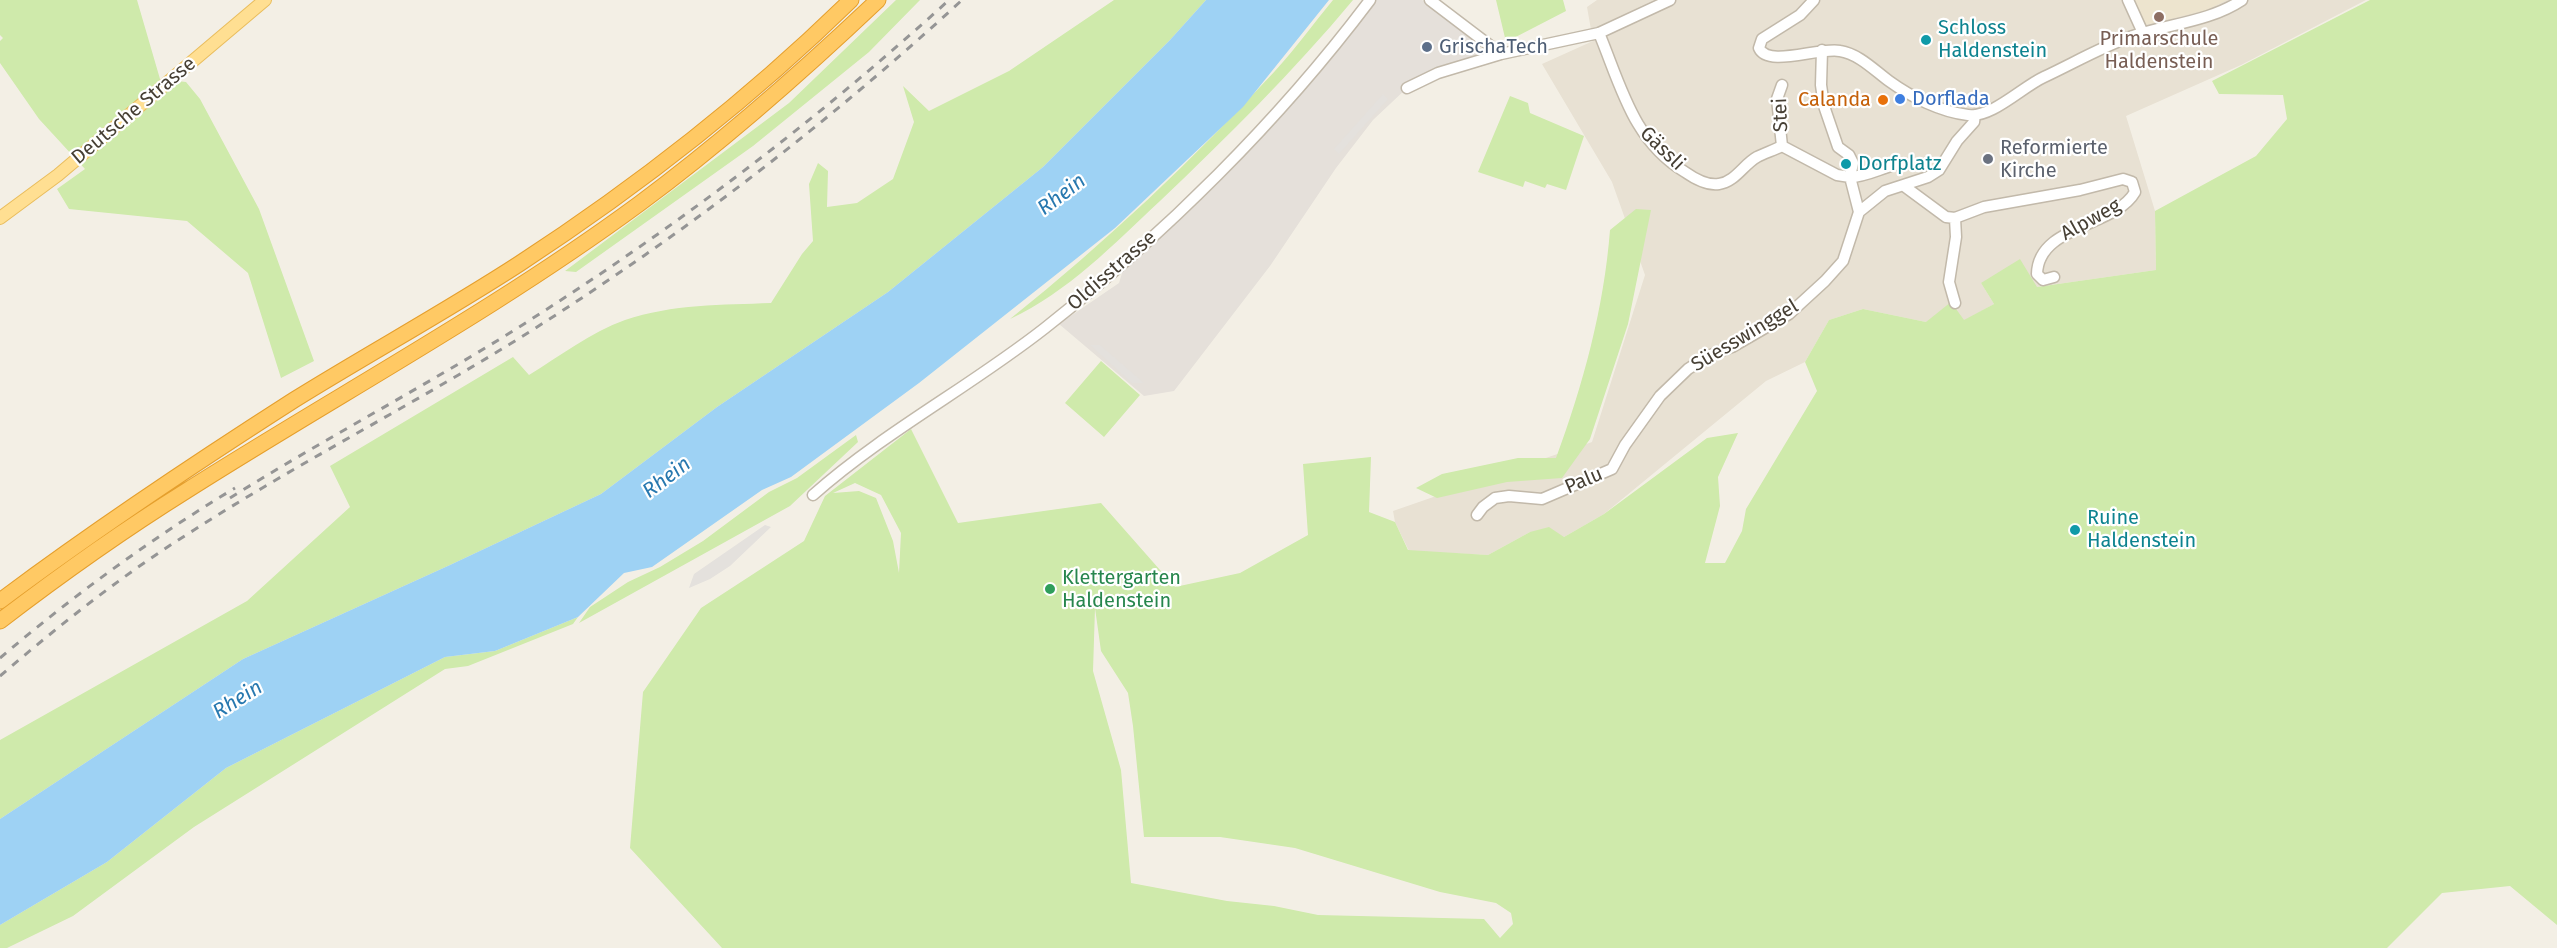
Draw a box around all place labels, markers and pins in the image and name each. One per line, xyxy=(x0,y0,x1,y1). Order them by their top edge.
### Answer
marker: Primarschule Haldenstein xyxy=(2152,10,2166,24)
place label: Schloss Haldenstein xyxy=(1938,16,2047,63)
place label: Primarschule Haldenstein xyxy=(2100,27,2218,74)
marker: Schloss Haldenstein xyxy=(1919,33,1933,47)
place label: GrischaTech xyxy=(1439,35,1548,59)
marker: GrischaTech xyxy=(1420,40,1434,54)
place label: Dorflada xyxy=(1912,87,1990,111)
place label: Calanda xyxy=(1798,88,1871,112)
marker: Dorflada xyxy=(1893,92,1907,106)
marker: Calanda xyxy=(1876,93,1890,107)
place label: Reformierte Kirche xyxy=(2000,136,2108,183)
place label: Dorfplatz xyxy=(1858,152,1941,176)
marker: Reformierte Kirche xyxy=(1981,152,1995,166)
marker: Dorfplatz xyxy=(1839,157,1853,171)
place label: Ruine Haldenstein xyxy=(2087,506,2196,553)
marker: Ruine Haldenstein xyxy=(2068,523,2082,537)
place label: Klettergarten Haldenstein xyxy=(1062,566,1181,613)
marker: Klettergarten Haldenstein xyxy=(1043,582,1057,596)

